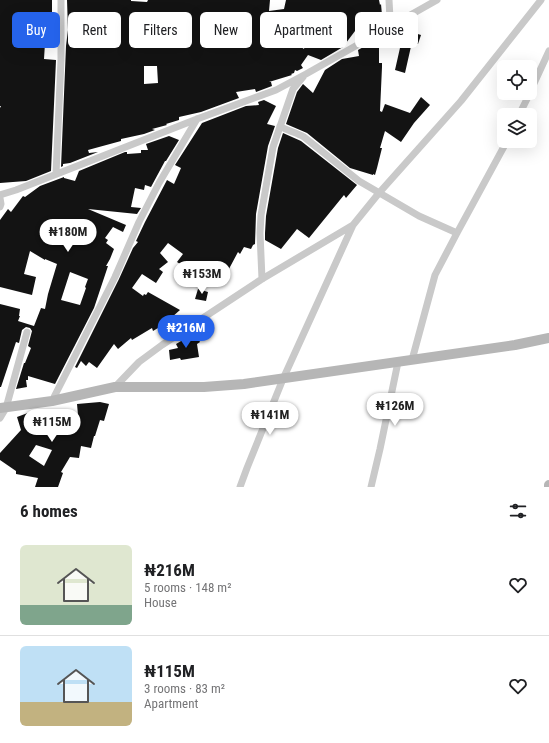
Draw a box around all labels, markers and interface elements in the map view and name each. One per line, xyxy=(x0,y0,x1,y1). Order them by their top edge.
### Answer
chip: Buy xyxy=(12,12,60,48)
chip: Rent xyxy=(68,12,121,48)
chip: Filters xyxy=(129,12,192,48)
chip: New xyxy=(200,12,252,48)
chip: Apartment xyxy=(260,12,347,48)
chip: House xyxy=(355,12,418,48)
map controls xyxy=(497,60,537,148)
button: locate xyxy=(497,60,537,100)
button: layers xyxy=(497,108,537,148)
pin: ₦180M xyxy=(40,219,96,253)
text: ₦180M xyxy=(49,224,87,239)
pin: ₦153M xyxy=(174,261,230,295)
text: ₦153M xyxy=(183,266,221,281)
pin: ₦216M xyxy=(158,315,214,349)
text: ₦216M xyxy=(167,320,205,335)
pin: ₦126M xyxy=(367,393,423,427)
text: ₦126M xyxy=(376,398,414,413)
pin: ₦141M xyxy=(242,402,298,436)
text: ₦141M xyxy=(251,407,289,422)
pin: ₦115M xyxy=(24,409,80,443)
text: ₦115M xyxy=(33,414,71,429)
icon: filters xyxy=(507,500,529,522)
text: 6 homes xyxy=(20,501,78,521)
text: ₦216M xyxy=(144,560,195,580)
icon: home xyxy=(52,561,100,609)
icon: heart xyxy=(507,574,529,596)
text: 5 rooms · 148 m² xyxy=(144,580,231,595)
text: House xyxy=(144,595,177,610)
text: ₦115M xyxy=(144,661,195,681)
icon: home xyxy=(52,662,100,710)
icon: heart xyxy=(507,675,529,697)
text: 3 rooms · 83 m² xyxy=(144,681,225,696)
text: Apartment xyxy=(144,696,198,711)

